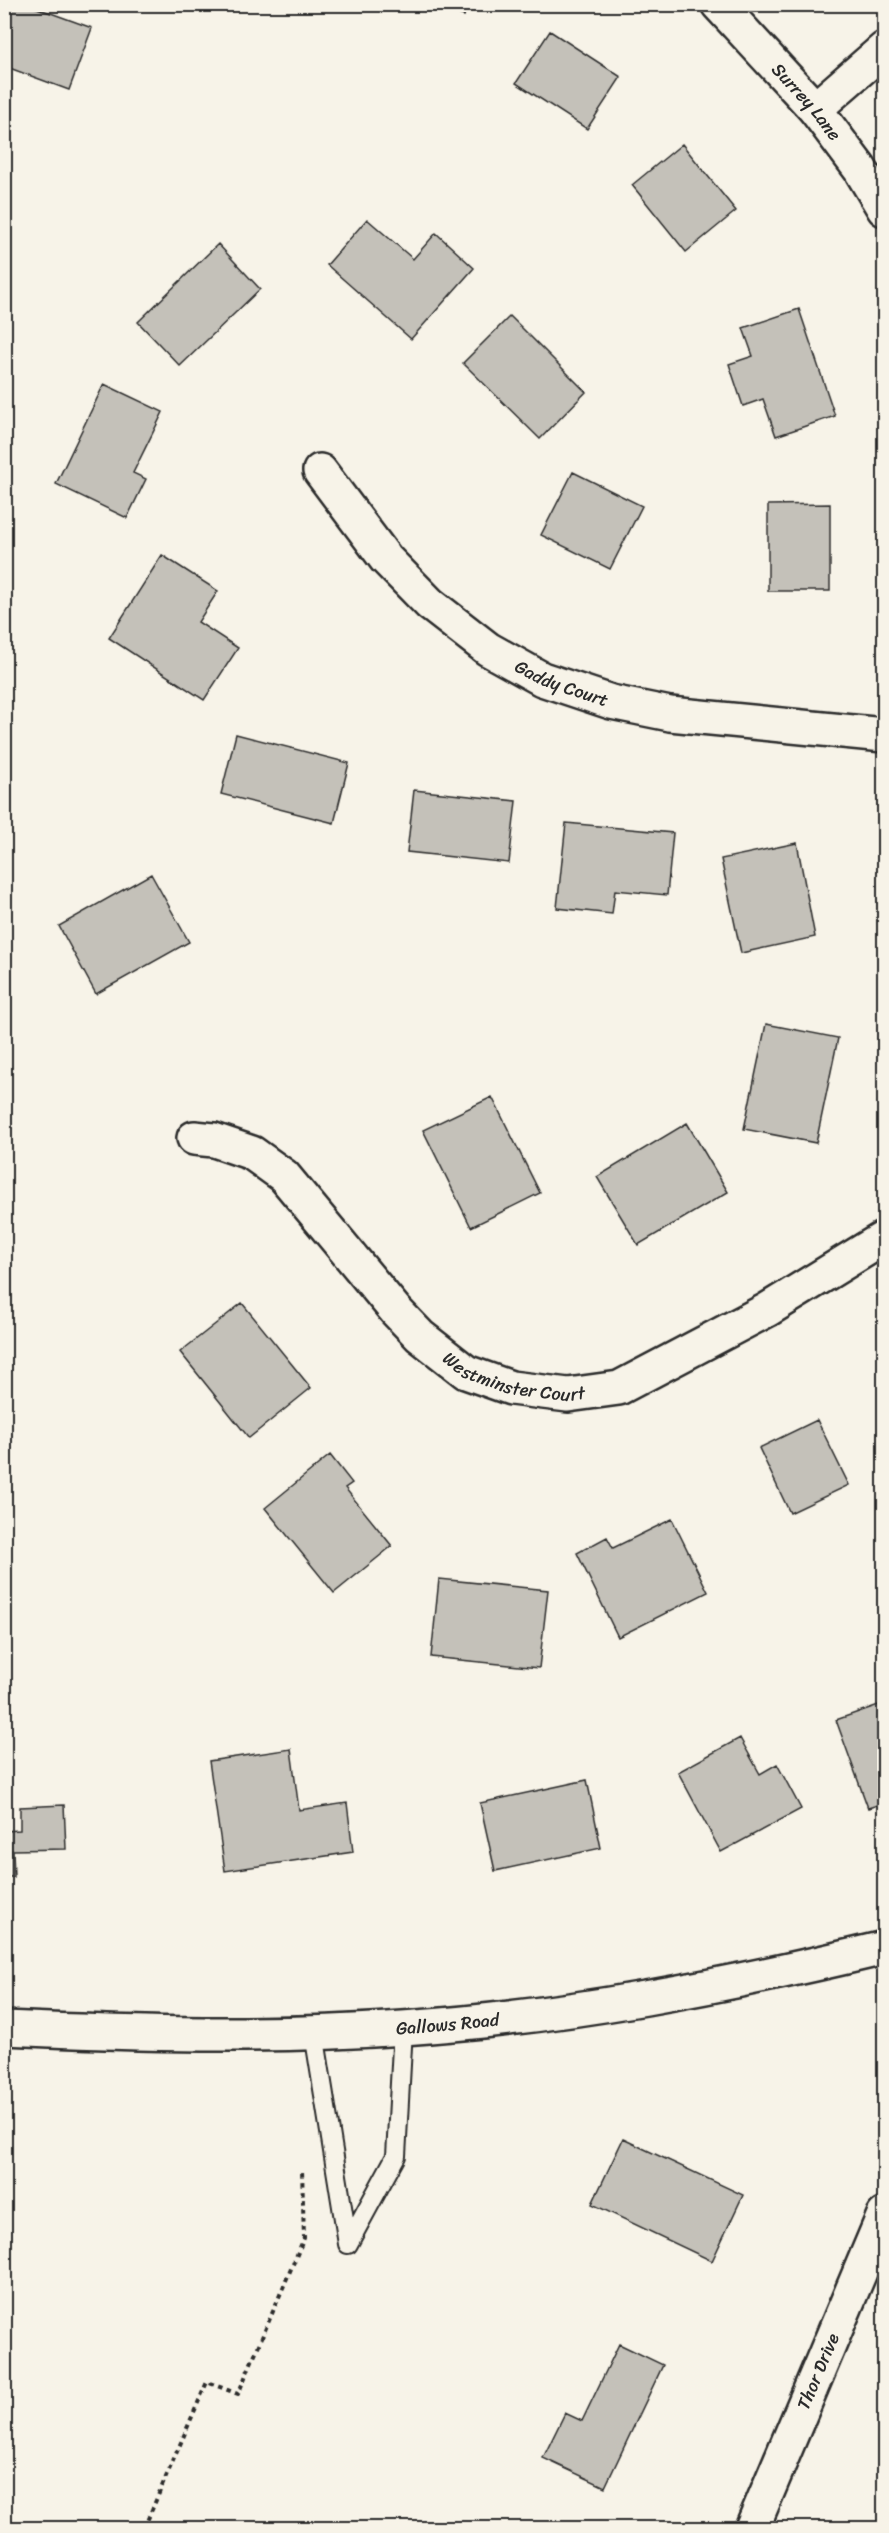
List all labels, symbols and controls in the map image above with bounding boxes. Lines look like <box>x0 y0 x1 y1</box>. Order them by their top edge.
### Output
street label: Surrey Lane <box>763 55 850 148</box>
street label: Gaddy Court <box>509 651 613 716</box>
street label: Westminster Court <box>435 1343 588 1411</box>
street label: Gallows Road <box>395 2003 502 2044</box>
street label: Thor Drive <box>788 2328 849 2415</box>

